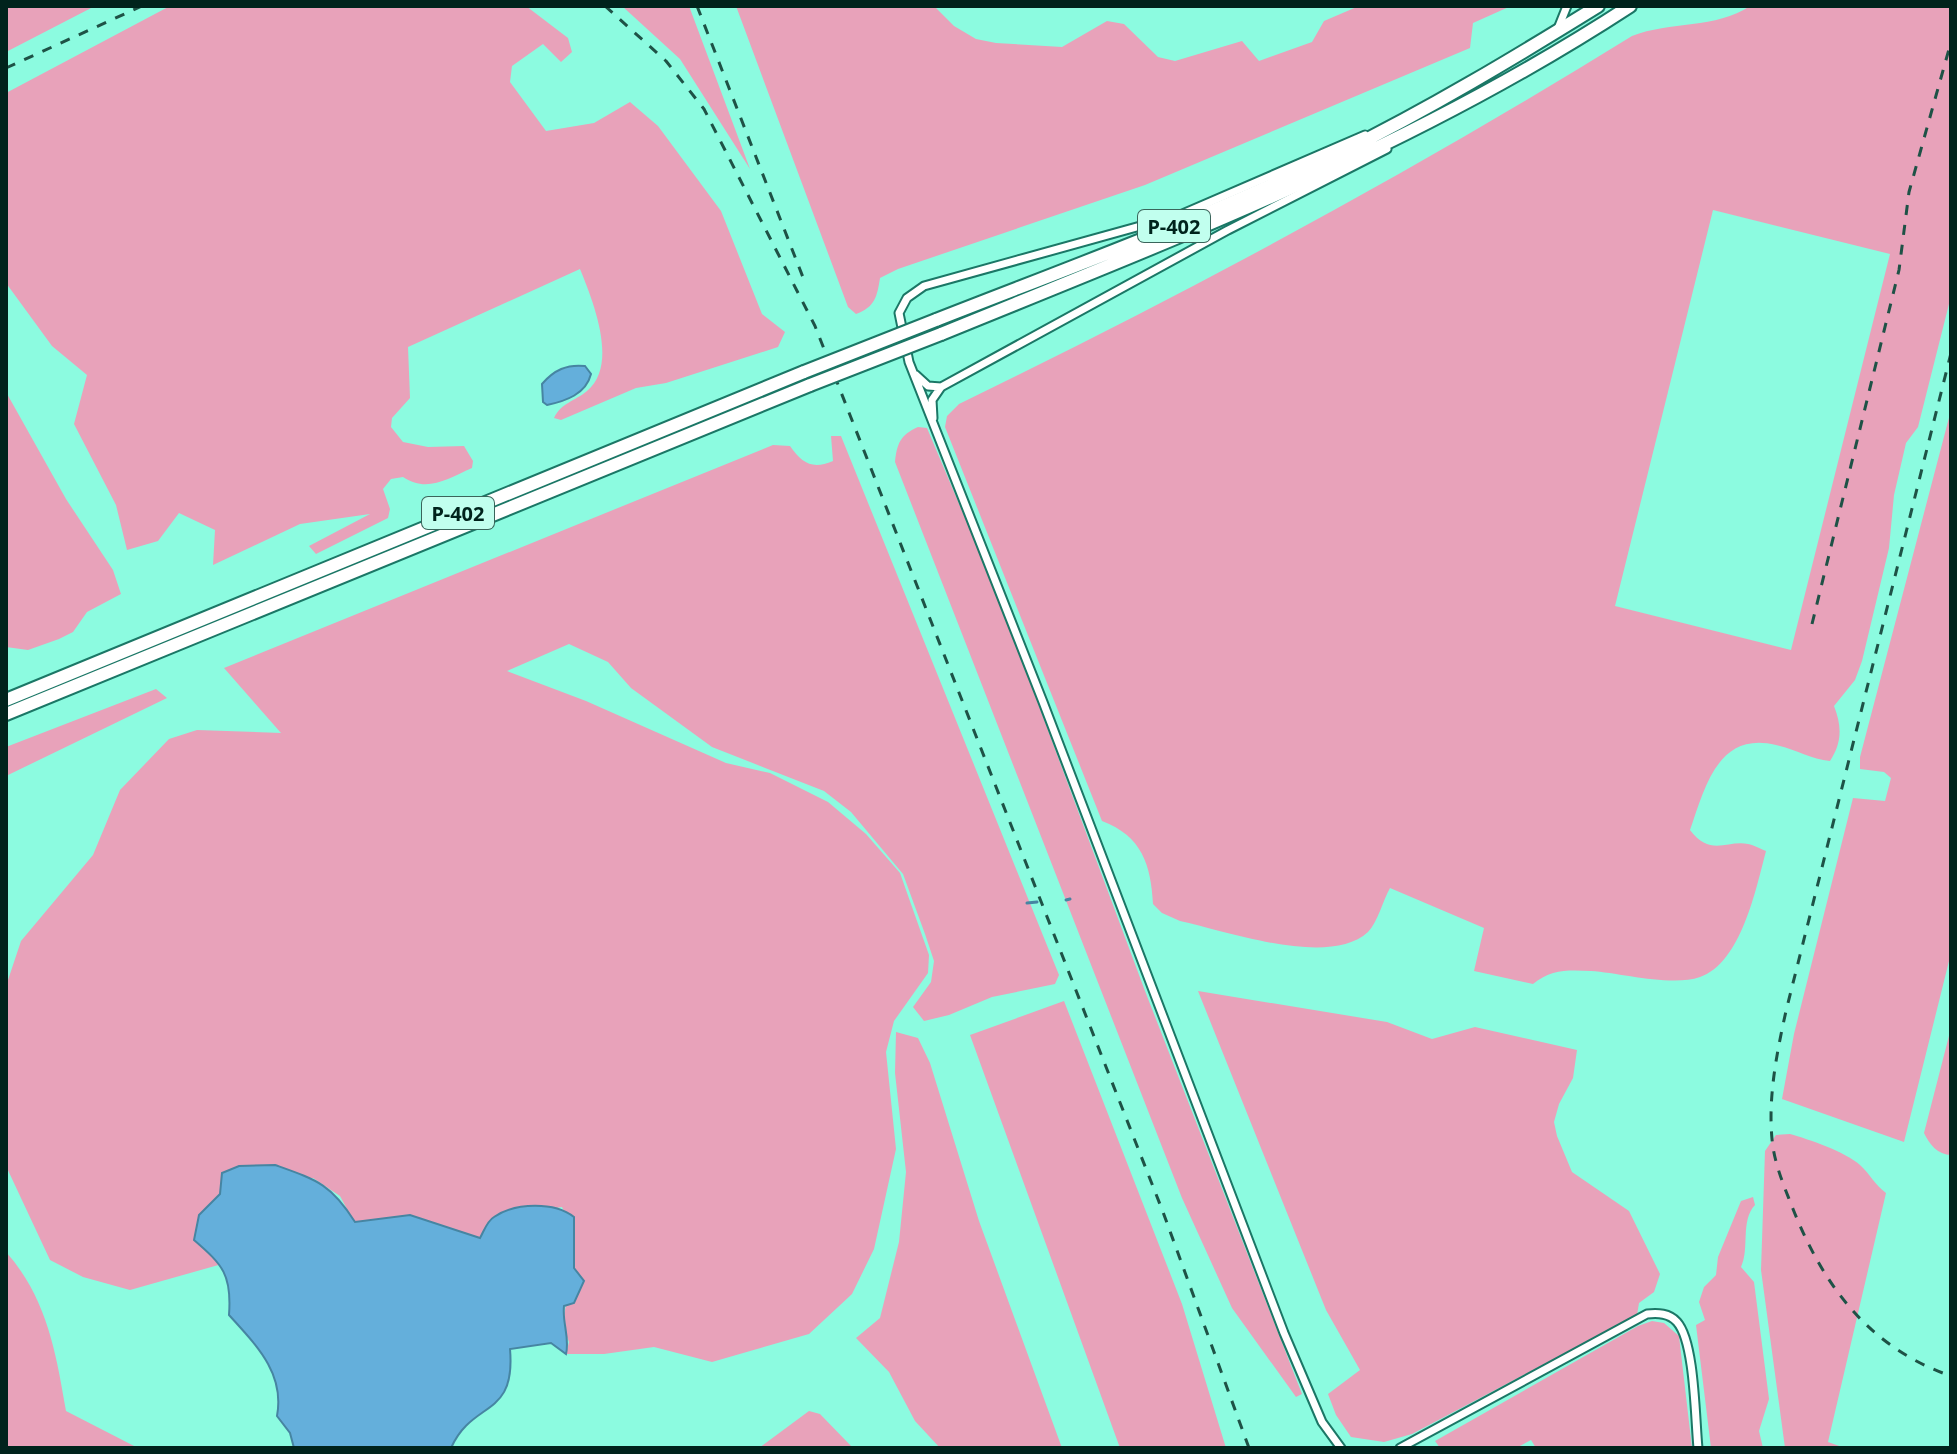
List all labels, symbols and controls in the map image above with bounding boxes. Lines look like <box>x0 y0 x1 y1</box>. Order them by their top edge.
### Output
road number: Р-402 <box>1138 210 1210 242</box>
road number: Р-402 <box>422 497 494 529</box>

